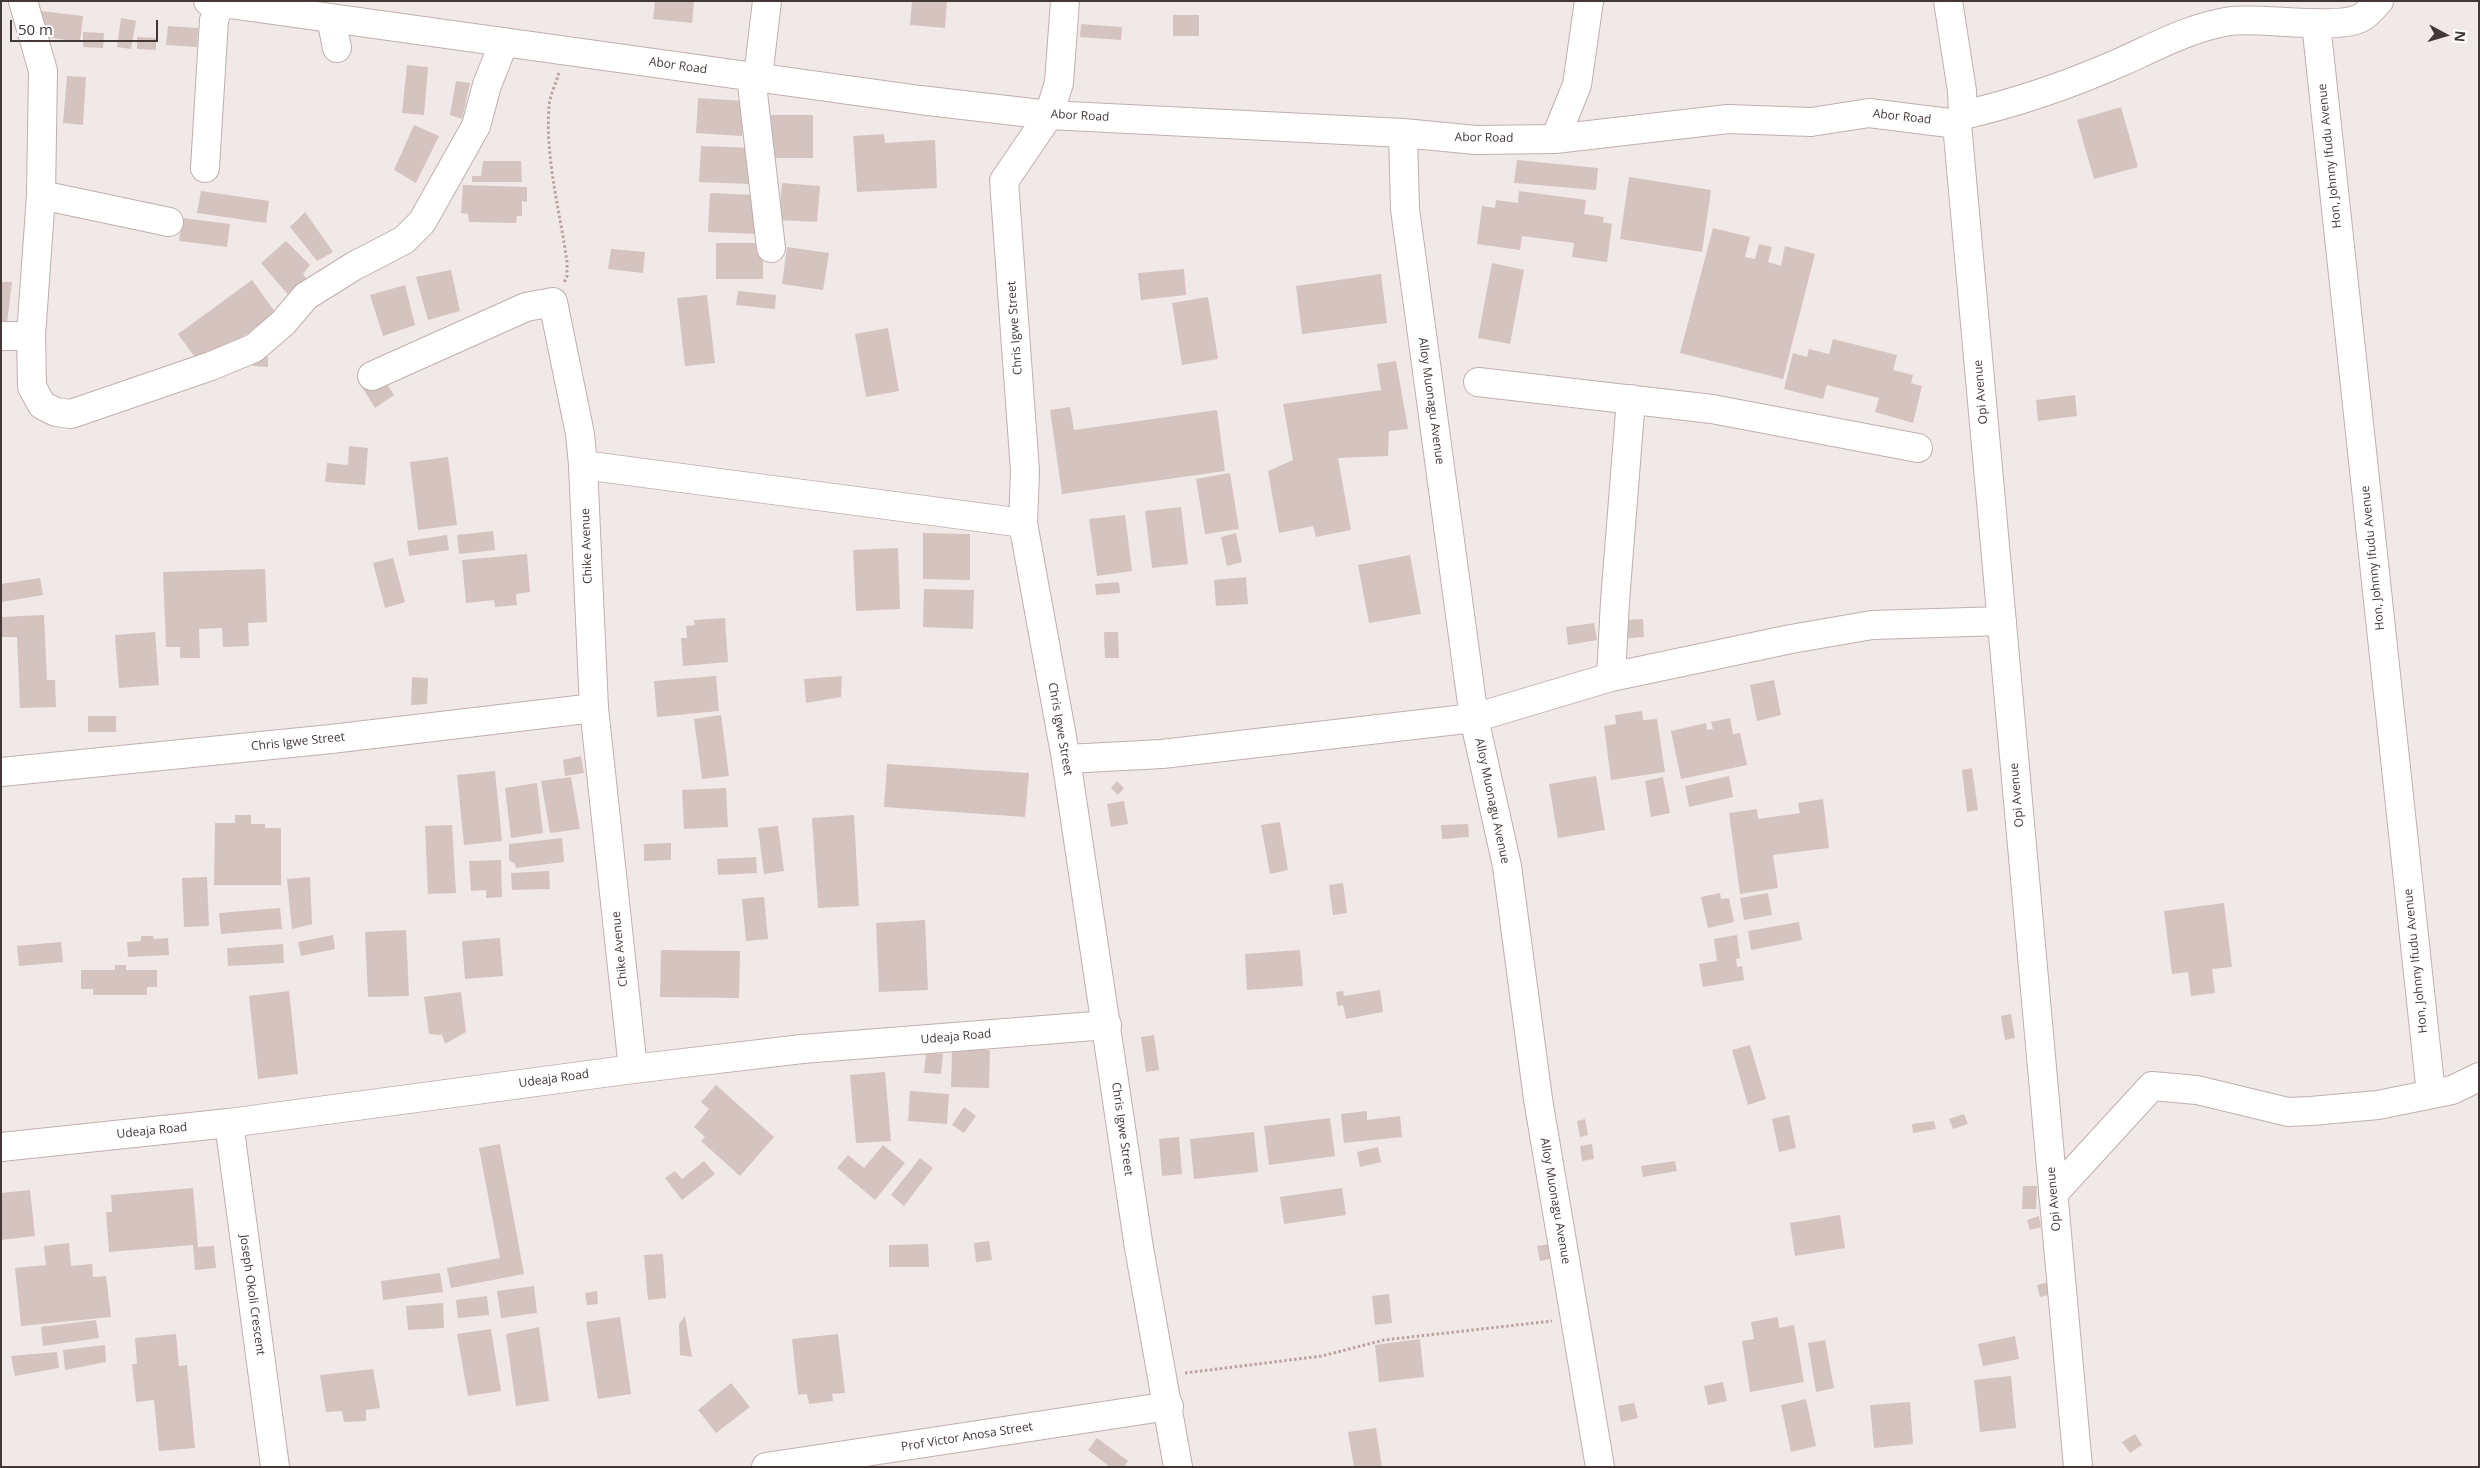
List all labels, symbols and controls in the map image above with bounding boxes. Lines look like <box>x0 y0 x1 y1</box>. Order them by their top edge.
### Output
scale bar <box>12 10 160 42</box>
north arrow <box>2420 10 2470 60</box>
text: 50 m <box>18 19 53 39</box>
text: N <box>2450 30 2470 43</box>
street label: Abor Road <box>648 55 708 77</box>
street label: Hon, Johnny Ifudu Avenue <box>2315 83 2345 229</box>
street label: Abor Road <box>1050 107 1110 125</box>
street label: Abor Road <box>1872 107 1932 127</box>
street label: Abor Road <box>1454 130 1514 146</box>
street label: Chris Igwe Street <box>1005 281 1025 375</box>
street label: Alloy Muonagu Avenue <box>1415 337 1447 465</box>
street label: Opi Avenue <box>1971 359 1991 425</box>
street label: Hon, Johnny Ifudu Avenue <box>2358 485 2388 631</box>
street label: Chike Avenue <box>578 508 596 584</box>
street label: Chris Igwe Street <box>1045 681 1075 777</box>
street label: Chris Igwe Street <box>250 730 346 754</box>
street label: Alloy Muonagu Avenue <box>1472 737 1512 865</box>
street label: Opi Avenue <box>2007 762 2027 828</box>
street label: Hon, Johnny Ifudu Avenue <box>2401 888 2431 1034</box>
street label: Chike Avenue <box>609 911 631 987</box>
street label: Udeaja Road <box>920 1027 992 1047</box>
street label: Udeaja Road <box>518 1067 590 1091</box>
street label: Chris Igwe Street <box>1108 1081 1136 1177</box>
street label: Udeaja Road <box>116 1120 188 1142</box>
street label: Alloy Muonagu Avenue <box>1537 1137 1573 1265</box>
street label: Opi Avenue <box>2044 1166 2064 1232</box>
street label: Joseph Okoli Crescent <box>236 1234 268 1356</box>
street label: Prof Victor Anosa Street <box>900 1419 1034 1455</box>

